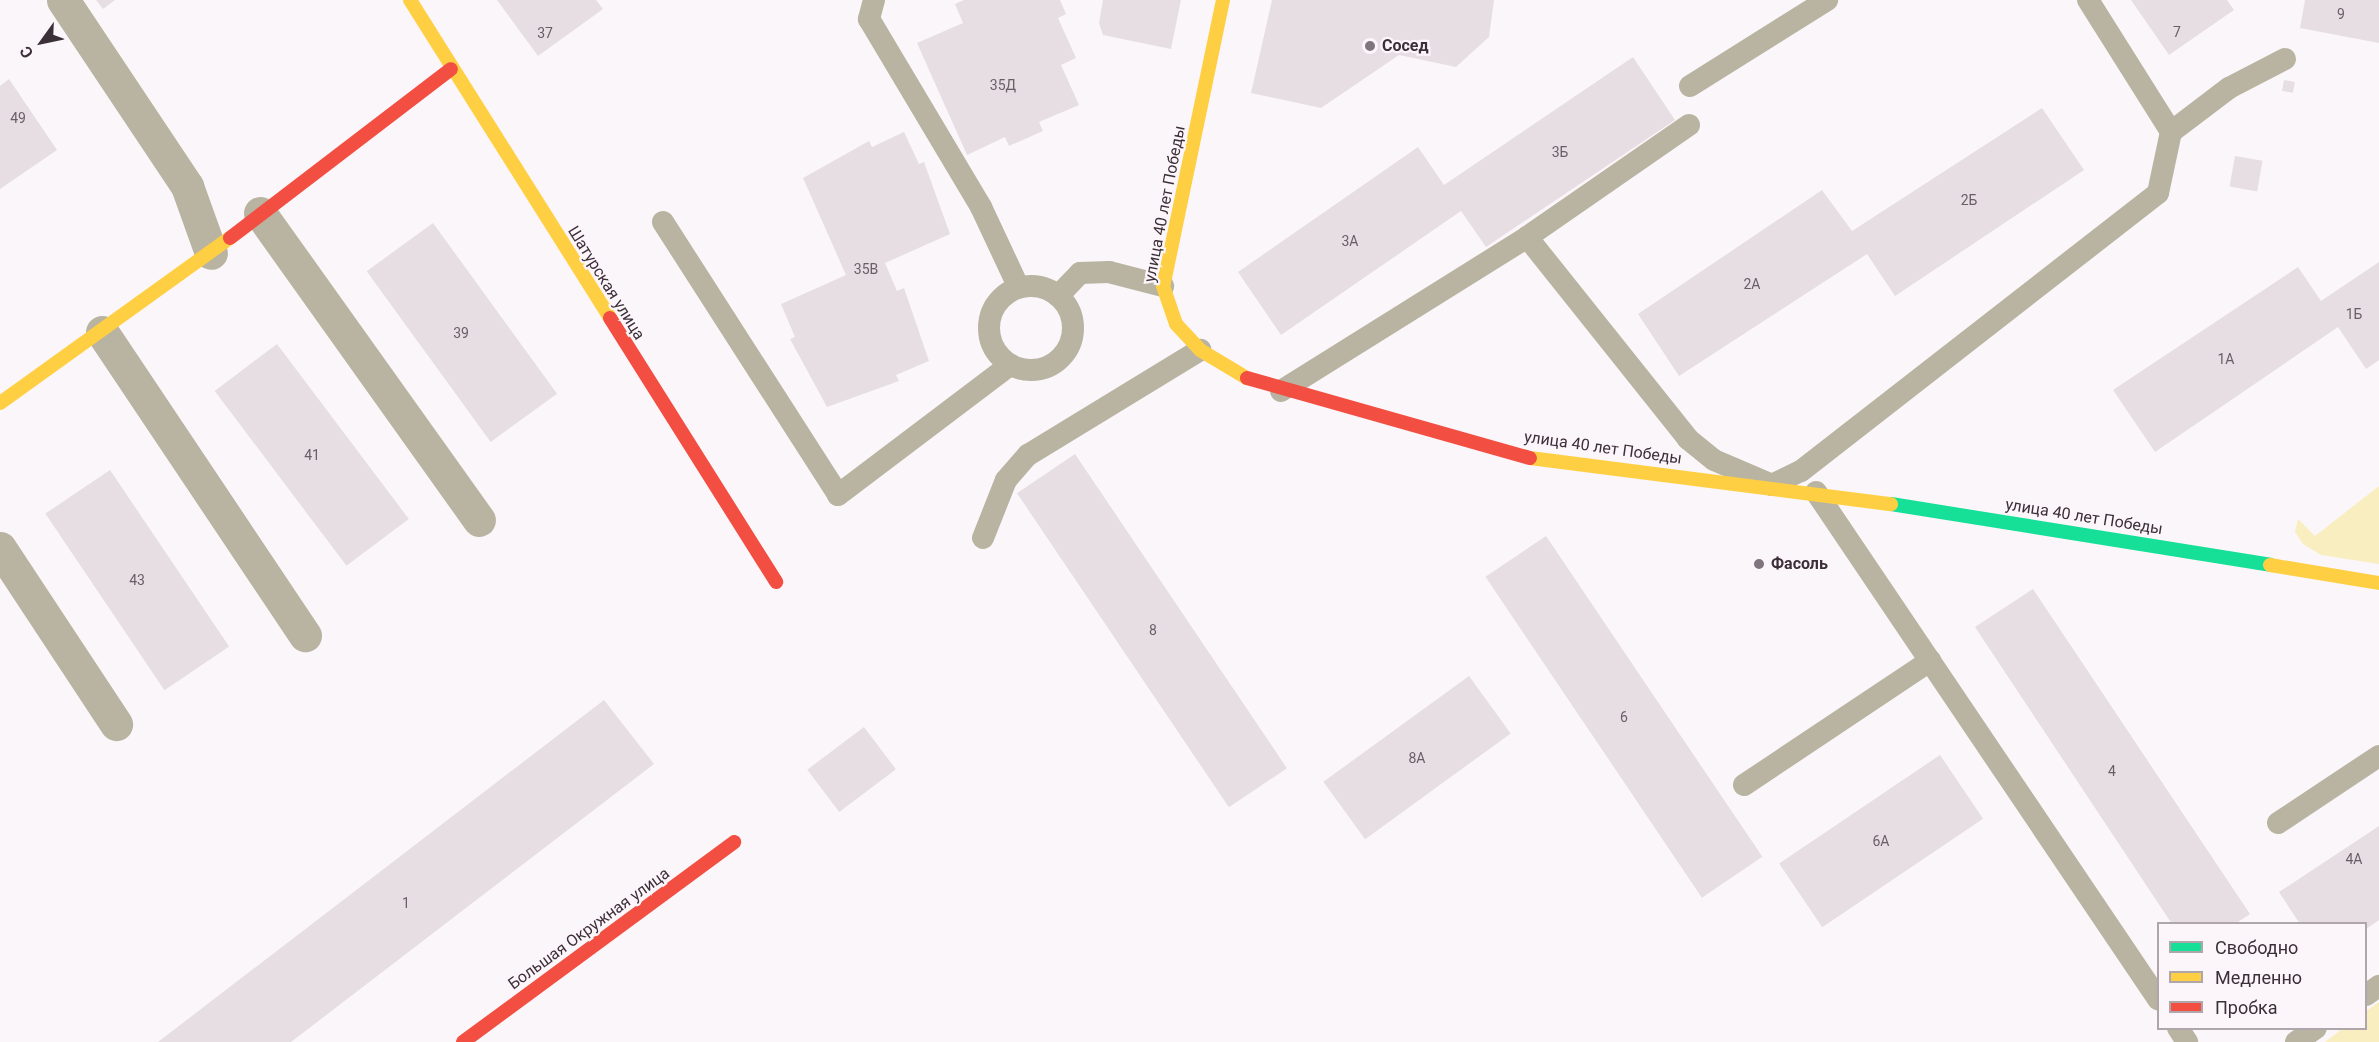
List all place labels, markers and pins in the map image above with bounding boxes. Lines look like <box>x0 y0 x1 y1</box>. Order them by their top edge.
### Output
place label: Сосед <box>1382 36 1429 56</box>
marker: Сосед <box>1363 39 1377 53</box>
place label: Фасоль <box>1771 554 1828 574</box>
marker: Фасоль <box>1752 557 1766 571</box>

